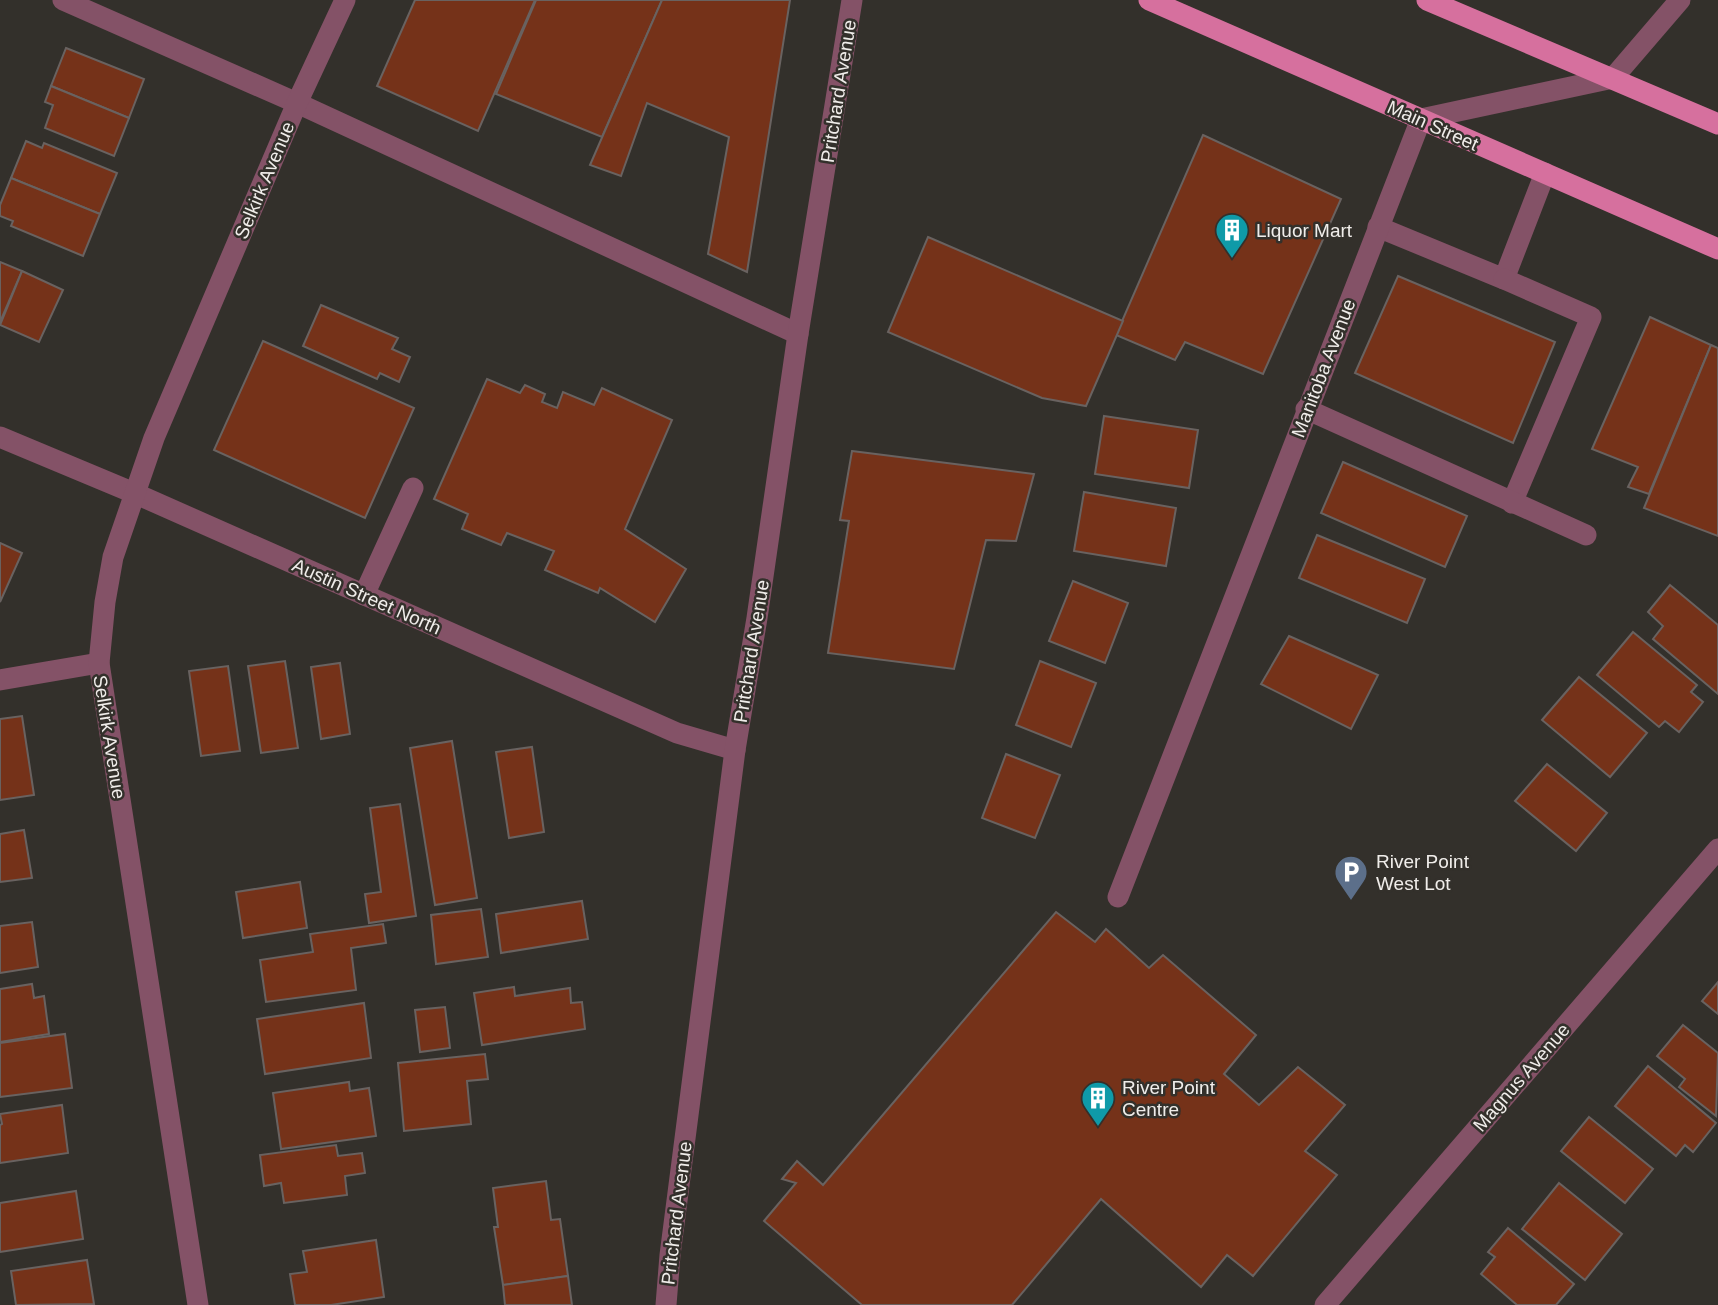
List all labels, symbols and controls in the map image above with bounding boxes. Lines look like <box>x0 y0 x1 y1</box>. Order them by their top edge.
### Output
street label: Pritchard Avenue <box>817 18 860 164</box>
street label: Main Street <box>1384 96 1482 155</box>
street label: Selkirk Avenue <box>230 118 299 242</box>
building icon: Liquor Mart <box>1213 211 1251 260</box>
place label: Liquor Mart <box>1256 220 1353 241</box>
street label: Manitoba Avenue <box>1287 296 1360 440</box>
street label: Austin Street North <box>289 554 444 639</box>
street label: Pritchard Avenue <box>730 578 773 724</box>
street label: Selkirk Avenue <box>89 674 130 801</box>
place label: River Point West Lot <box>1376 851 1470 894</box>
parking icon: River Point West Lot <box>1332 853 1370 902</box>
street label: Magnus Avenue <box>1469 1019 1574 1136</box>
place label: River Point Centre <box>1122 1077 1216 1120</box>
building icon: River Point Centre <box>1079 1079 1117 1128</box>
street label: Pritchard Avenue <box>657 1140 696 1286</box>

